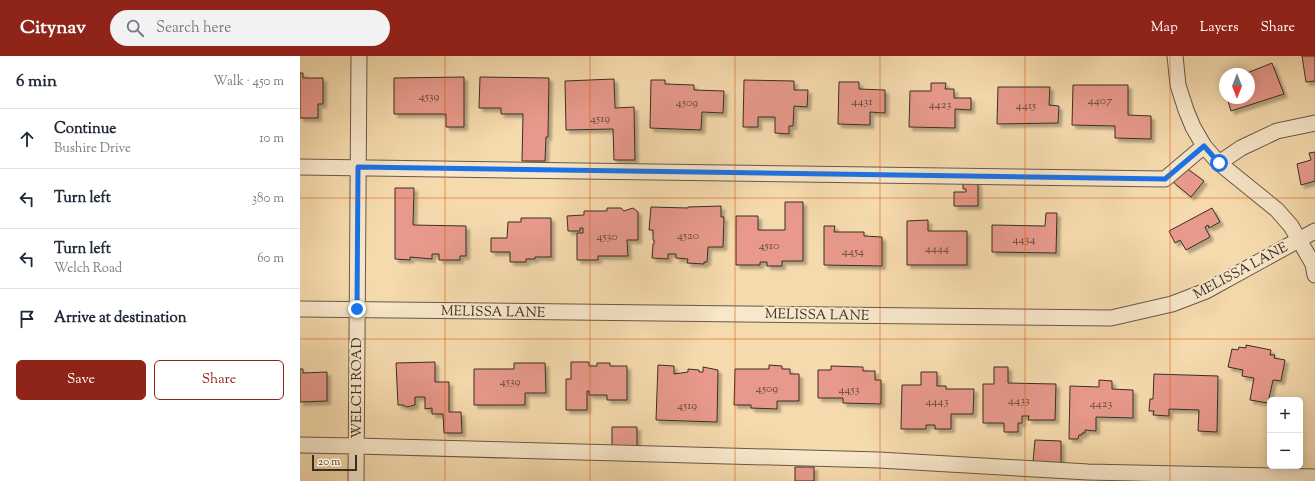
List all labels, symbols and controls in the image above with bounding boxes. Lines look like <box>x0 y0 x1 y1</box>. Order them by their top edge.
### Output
search box <box>110 10 390 46</box>
text: Citynav <box>20 15 86 42</box>
icon: search <box>124 17 146 39</box>
text: Search here <box>156 18 231 39</box>
text: Map <box>1151 18 1178 38</box>
text: Layers <box>1200 18 1238 38</box>
text: Share <box>1260 18 1295 38</box>
north arrow <box>1219 68 1255 104</box>
text: 6 min <box>16 70 57 94</box>
text: Walk · 450 m <box>213 73 284 91</box>
house number: 4539 <box>419 88 440 106</box>
house number: 4407 <box>1088 92 1112 110</box>
house number: 4431 <box>851 93 873 111</box>
house number: 4509 <box>676 94 698 112</box>
house number: 4423 <box>929 96 951 114</box>
house number: 4415 <box>1016 97 1036 115</box>
house number: 4519 <box>590 110 610 128</box>
text: Continue <box>54 119 116 140</box>
icon: ahead <box>16 128 38 150</box>
text: 10 m <box>259 130 284 148</box>
text: Bushire Drive <box>54 140 131 158</box>
route start <box>1210 154 1228 172</box>
icon: left <box>16 188 38 210</box>
text: Turn left <box>54 188 111 209</box>
text: 380 m <box>252 190 284 208</box>
house number: 4520 <box>677 227 699 245</box>
house number: 4530 <box>596 228 618 246</box>
house number: 4434 <box>1013 231 1036 249</box>
house number: 4510 <box>759 237 779 255</box>
street label: MELISSA LANE <box>1190 238 1292 305</box>
text: Turn left <box>54 239 111 260</box>
house number: 4444 <box>925 240 949 258</box>
house number: 4454 <box>842 243 864 261</box>
icon: left <box>16 248 38 270</box>
text: 60 m <box>257 250 284 268</box>
text: Welch Road <box>54 260 122 278</box>
route end <box>348 300 366 318</box>
street label: MELISSA LANE <box>441 302 546 324</box>
street label: MELISSA LANE <box>765 305 870 327</box>
icon: arrive <box>16 308 38 330</box>
text: Arrive at destination <box>54 308 187 329</box>
street label: WELCH ROAD <box>348 337 368 439</box>
button: Save <box>16 360 146 400</box>
button: Share <box>154 360 284 400</box>
house number: 4539 <box>500 373 521 391</box>
house number: 4509 <box>756 380 778 398</box>
house number: 4453 <box>838 381 860 399</box>
house number: 4433 <box>1008 392 1030 410</box>
house number: 4443 <box>926 393 949 411</box>
house number: 4423 <box>1090 395 1112 413</box>
house number: 4519 <box>677 397 697 415</box>
map controls <box>1267 397 1303 469</box>
button: + <box>1267 397 1303 433</box>
button: − <box>1267 433 1303 469</box>
scale bar <box>312 453 357 472</box>
text: 20 m <box>318 454 340 470</box>

